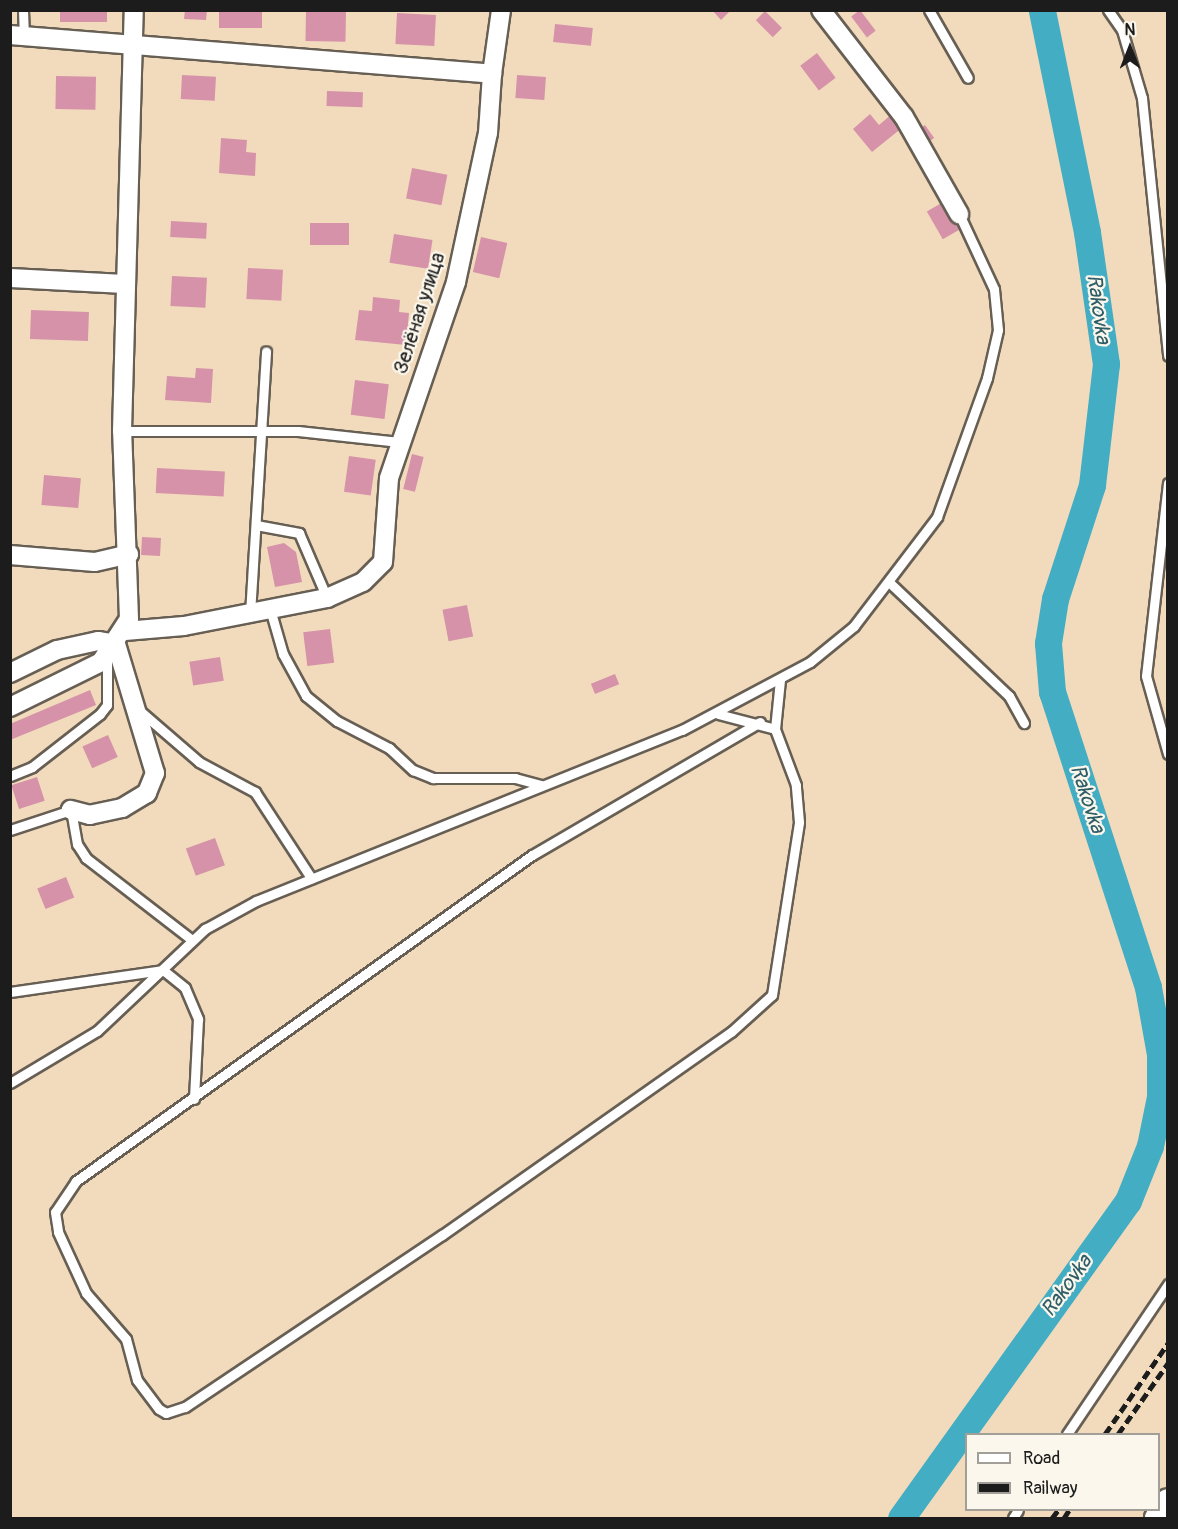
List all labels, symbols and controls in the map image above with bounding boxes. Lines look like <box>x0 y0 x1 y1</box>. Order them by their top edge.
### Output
north arrow <box>1100 18 1160 78</box>
text: N <box>1125 20 1135 40</box>
street label: Зелёная улица <box>388 249 450 377</box>
water label: Rakovka <box>1081 273 1115 345</box>
water label: Rakovka <box>1064 762 1110 836</box>
water label: Rakovka <box>1036 1250 1098 1322</box>
legend <box>965 1433 1160 1511</box>
text: Road <box>1023 1447 1060 1470</box>
text: Railway <box>1023 1477 1078 1500</box>

